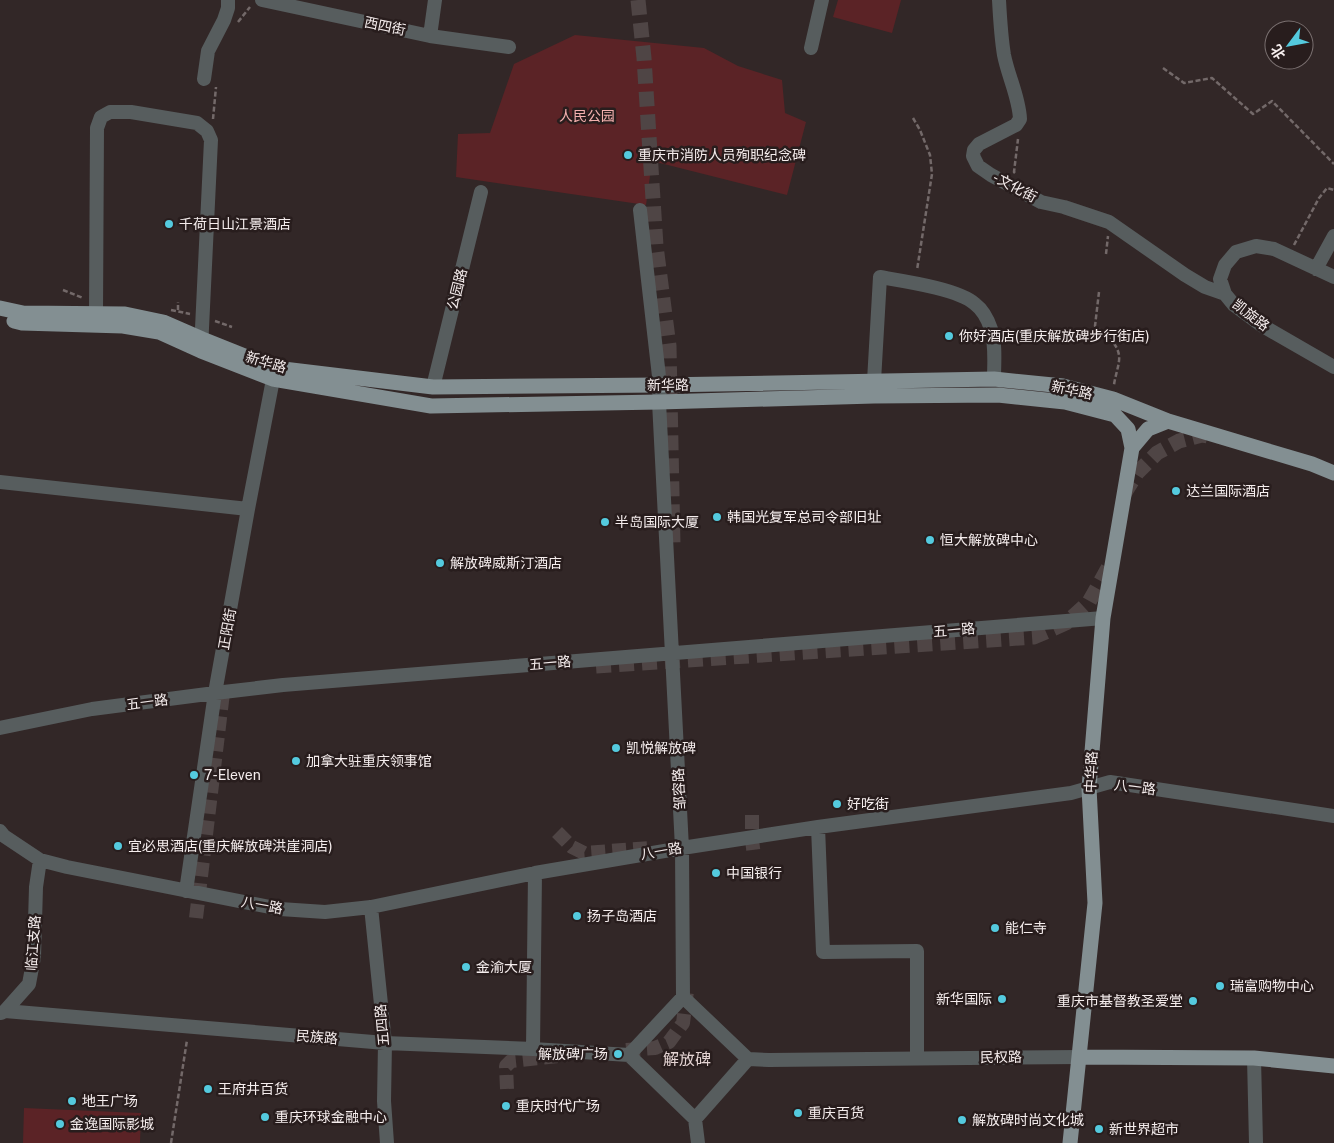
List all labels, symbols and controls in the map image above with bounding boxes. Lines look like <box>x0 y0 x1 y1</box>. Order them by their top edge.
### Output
street label: 西四街 <box>363 14 407 38</box>
north arrow <box>1264 20 1314 70</box>
text: 北 <box>1267 42 1288 62</box>
park label: 人民公园 <box>559 108 615 124</box>
place label: 重庆市消防人员殉职纪念碑 <box>638 147 806 163</box>
marker: 重庆市消防人员殉职纪念碑 <box>622 149 634 161</box>
street label: -文化街 <box>990 169 1040 205</box>
place label: 千荷日山江景酒店 <box>179 216 291 232</box>
marker: 千荷日山江景酒店 <box>163 218 175 230</box>
street label: 公园路 <box>444 267 470 311</box>
street label: 凯旋路 <box>1229 296 1273 334</box>
place label: 你好酒店(重庆解放碑步行街店) <box>959 328 1150 344</box>
marker: 你好酒店(重庆解放碑步行街店) <box>943 330 955 342</box>
street label: 新华路 <box>244 348 288 376</box>
street label: 新华路 <box>647 377 689 393</box>
street label: 新华路 <box>1050 378 1094 402</box>
place label: 达兰国际酒店 <box>1186 483 1270 499</box>
marker: 达兰国际酒店 <box>1170 485 1182 497</box>
place label: 韩国光复军总司令部旧址 <box>727 509 881 525</box>
marker: 韩国光复军总司令部旧址 <box>711 511 723 523</box>
place label: 半岛国际大厦 <box>615 514 699 530</box>
marker: 半岛国际大厦 <box>599 516 611 528</box>
place label: 恒大解放碑中心 <box>940 532 1038 548</box>
marker: 恒大解放碑中心 <box>924 534 936 546</box>
place label: 解放碑威斯汀酒店 <box>450 555 562 571</box>
marker: 解放碑威斯汀酒店 <box>434 557 446 569</box>
street label: 正阳街 <box>215 607 239 651</box>
street label: 五一路 <box>932 620 976 640</box>
street label: 五一路 <box>528 653 572 673</box>
street label: 五一路 <box>125 691 169 713</box>
place label: 凯悦解放碑 <box>626 740 696 756</box>
marker: 凯悦解放碑 <box>610 742 622 754</box>
street label: 中华路 <box>1082 751 1100 793</box>
place label: 加拿大驻重庆领事馆 <box>306 753 432 769</box>
marker: 加拿大驻重庆领事馆 <box>290 755 302 767</box>
place label: 7-Eleven <box>204 767 261 783</box>
street label: 邹容路 <box>670 768 688 810</box>
marker: 7-Eleven <box>188 769 200 781</box>
street label: 八一路 <box>1113 777 1157 797</box>
place label: 好吃街 <box>847 796 889 812</box>
marker: 好吃街 <box>831 798 843 810</box>
place label: 宜必思酒店(重庆解放碑洪崖洞店) <box>128 838 333 854</box>
street label: 八一路 <box>639 839 683 863</box>
marker: 宜必思酒店(重庆解放碑洪崖洞店) <box>112 840 124 852</box>
place label: 中国银行 <box>726 865 782 881</box>
marker: 中国银行 <box>710 867 722 879</box>
street label: 八一路 <box>240 893 284 917</box>
place label: 扬子岛酒店 <box>587 908 657 924</box>
marker: 扬子岛酒店 <box>571 910 583 922</box>
street label: 临江支路 <box>23 915 43 971</box>
place label: 能仁寺 <box>1005 920 1047 936</box>
marker: 能仁寺 <box>989 922 1001 934</box>
place label: 金渝大厦 <box>476 959 532 975</box>
marker: 金渝大厦 <box>460 961 472 973</box>
place label: 瑞富购物中心 <box>1230 978 1314 994</box>
marker: 瑞富购物中心 <box>1214 980 1226 992</box>
place label: 新华国际 <box>936 991 992 1007</box>
marker: 新华国际 <box>996 993 1008 1005</box>
place label: 重庆市基督教圣爱堂 <box>1057 993 1183 1009</box>
marker: 重庆市基督教圣爱堂 <box>1187 995 1199 1007</box>
street label: 五四路 <box>372 1003 392 1047</box>
street label: 民族路 <box>295 1027 339 1047</box>
place label: 解放碑广场 <box>538 1046 608 1062</box>
marker: 解放碑广场 <box>612 1048 624 1060</box>
street label: 民权路 <box>980 1049 1022 1065</box>
district label: 解放碑 <box>663 1050 711 1069</box>
place label: 王府井百货 <box>218 1081 288 1097</box>
marker: 王府井百货 <box>202 1083 214 1095</box>
place label: 地王广场 <box>82 1093 138 1109</box>
marker: 地王广场 <box>66 1095 78 1107</box>
place label: 重庆时代广场 <box>516 1098 600 1114</box>
marker: 重庆时代广场 <box>500 1100 512 1112</box>
place label: 重庆百货 <box>808 1105 864 1121</box>
marker: 重庆百货 <box>792 1107 804 1119</box>
place label: 重庆环球金融中心 <box>275 1109 387 1125</box>
marker: 重庆环球金融中心 <box>259 1111 271 1123</box>
place label: 解放碑时尚文化城 <box>972 1112 1084 1128</box>
marker: 解放碑时尚文化城 <box>956 1114 968 1126</box>
place label: 金逸国际影城 <box>70 1116 154 1132</box>
marker: 金逸国际影城 <box>54 1118 66 1130</box>
place label: 新世界超市 <box>1109 1121 1179 1137</box>
marker: 新世界超市 <box>1093 1123 1105 1135</box>

